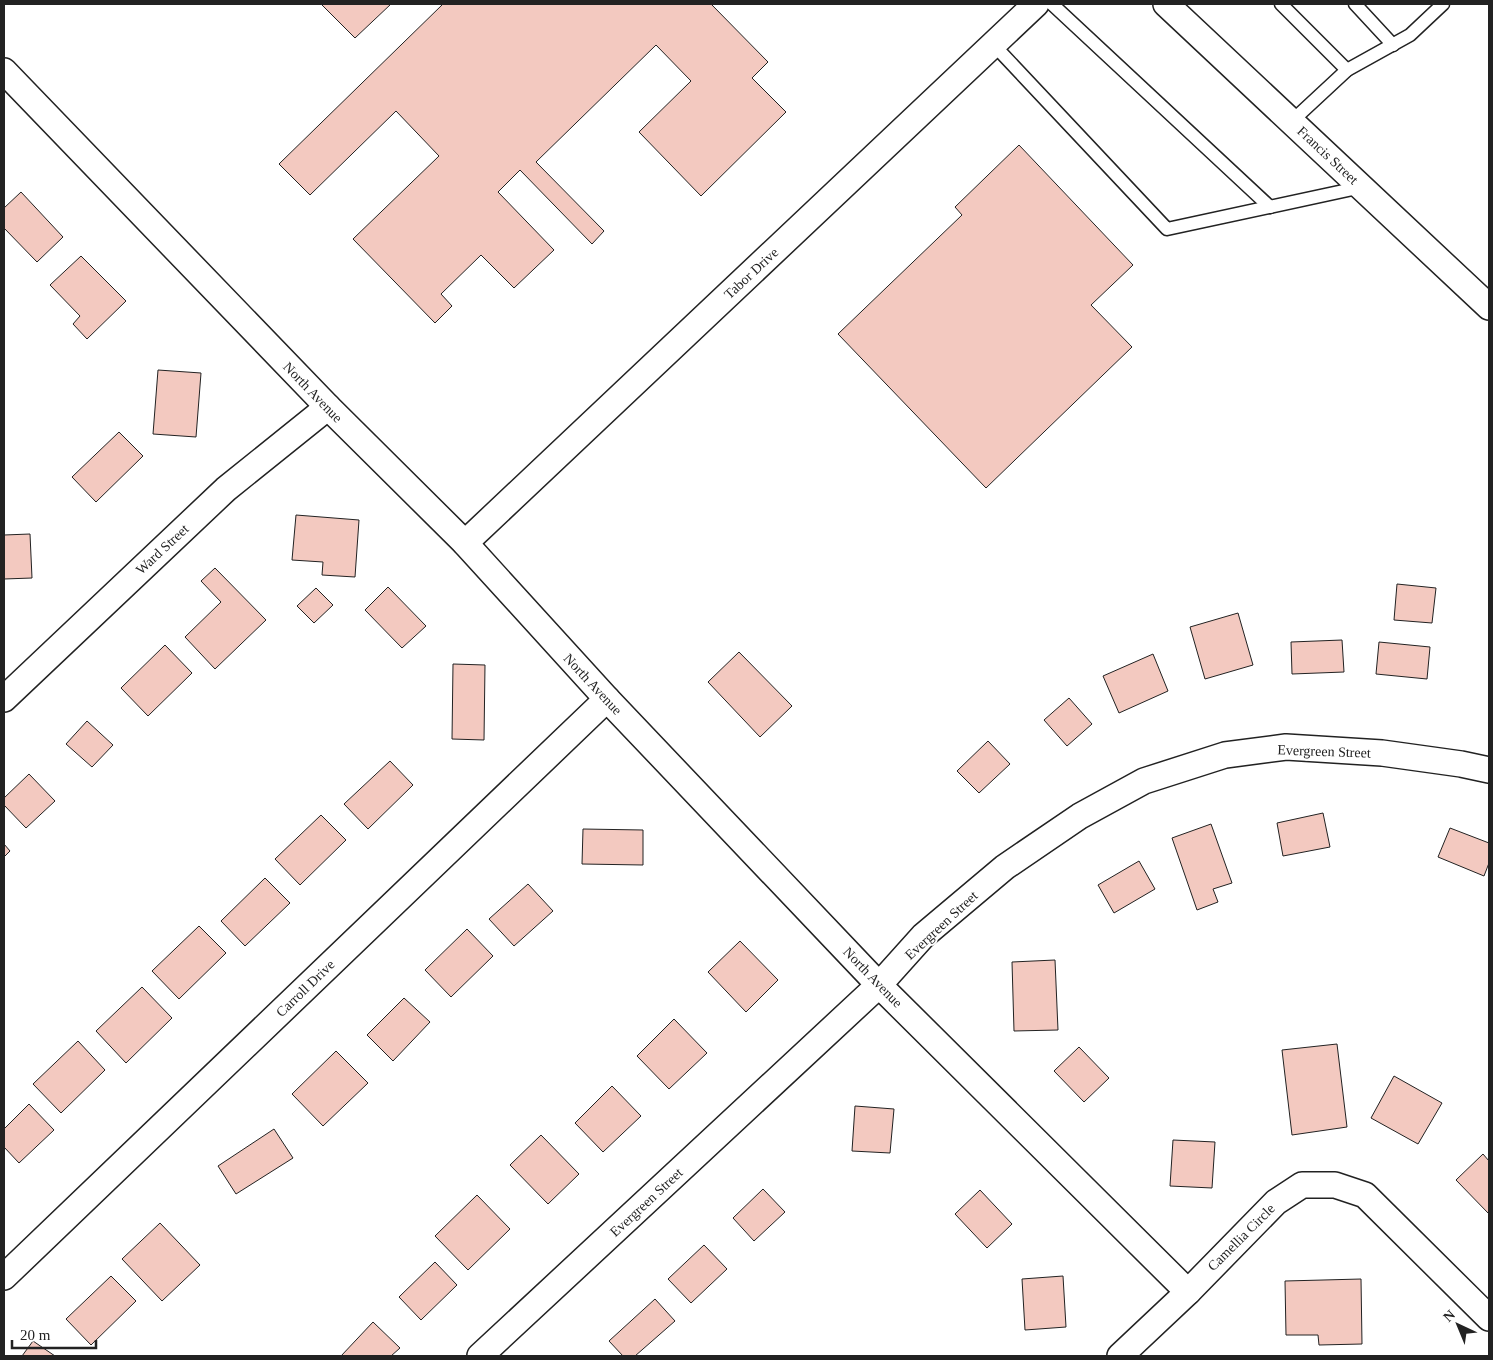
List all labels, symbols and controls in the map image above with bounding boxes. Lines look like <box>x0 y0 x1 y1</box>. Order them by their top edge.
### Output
street label: Francis Street <box>1294 123 1361 187</box>
street label: Tabor Drive <box>721 245 781 302</box>
street label: North Avenue <box>280 359 345 426</box>
street label: Ward Street <box>133 521 192 577</box>
street label: North Avenue <box>561 651 625 718</box>
street label: Evergreen Street <box>1277 742 1371 761</box>
street label: Evergreen Street <box>902 888 981 963</box>
street label: North Avenue <box>840 944 905 1011</box>
street label: Carroll Drive <box>273 957 338 1020</box>
street label: Evergreen Street <box>607 1165 686 1240</box>
street label: Camellia Circle <box>1205 1201 1278 1274</box>
north arrow <box>1433 1300 1483 1350</box>
text: N <box>1440 1307 1458 1325</box>
scale bar <box>12 1318 96 1350</box>
text: 20 m <box>20 1327 51 1343</box>

